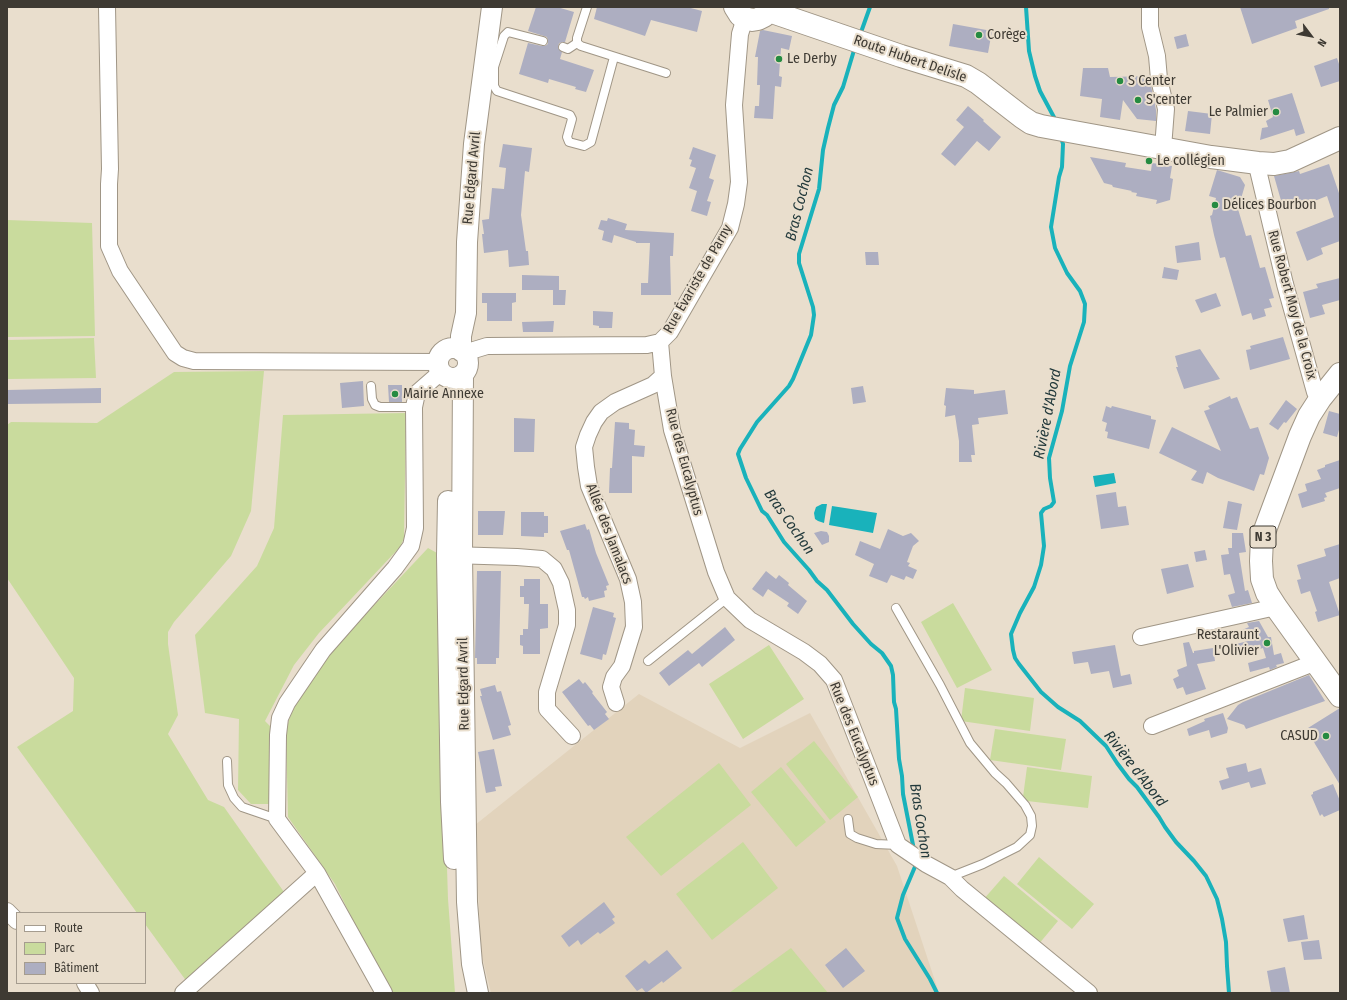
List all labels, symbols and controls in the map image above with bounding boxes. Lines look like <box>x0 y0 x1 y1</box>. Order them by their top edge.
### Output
north arrow <box>1291 16 1331 56</box>
place label: Corège <box>987 27 1026 43</box>
marker: Corège <box>974 30 984 40</box>
street label: Route Hubert Delisle <box>851 32 969 86</box>
text: N <box>1314 36 1329 49</box>
place label: Le Derby <box>787 51 837 67</box>
marker: Le Derby <box>774 54 784 64</box>
place label: S Center <box>1128 73 1176 89</box>
marker: S Center <box>1115 76 1125 86</box>
place label: S'center <box>1146 92 1192 108</box>
marker: S'center <box>1133 95 1143 105</box>
place label: Le Palmier <box>1209 104 1268 120</box>
marker: Le Palmier <box>1271 107 1281 117</box>
street label: Rue Edgard Avril <box>460 131 484 225</box>
place label: Le collégien <box>1157 153 1225 169</box>
marker: Le collégien <box>1144 156 1154 166</box>
water label: Bras Cochon <box>782 165 818 243</box>
place label: Délices Bourbon <box>1223 197 1317 213</box>
marker: Délices Bourbon <box>1210 200 1220 210</box>
street label: Rue Évariste de Parny <box>660 222 736 336</box>
street label: Rue Robert Moy de la Croix <box>1264 229 1320 381</box>
water label: Rivière d'Abord <box>1030 367 1066 461</box>
place label: Mairie Annexe <box>403 386 484 402</box>
marker: Mairie Annexe <box>390 389 400 399</box>
street label: Rue des Eucalyptus <box>662 407 706 517</box>
street label: Allée des Jamalacs <box>582 481 636 587</box>
water label: Bras Cochon <box>760 486 818 558</box>
road number: N 3 <box>1250 526 1276 548</box>
place label: Restaraunt L'Olivier <box>1197 627 1259 660</box>
street label: Rue Edgard Avril <box>455 637 473 731</box>
marker: Restaraunt L'Olivier <box>1262 638 1272 648</box>
street label: Rue des Eucalyptus <box>826 680 882 788</box>
water label: Rivière d'Abord <box>1100 727 1170 811</box>
place label: CASUD <box>1280 728 1318 744</box>
marker: CASUD <box>1321 731 1331 741</box>
water label: Bras Cochon <box>905 782 935 860</box>
legend <box>16 912 146 984</box>
text: Route <box>54 921 83 935</box>
text: Parc <box>54 941 75 955</box>
text: Bâtiment <box>54 961 99 975</box>

